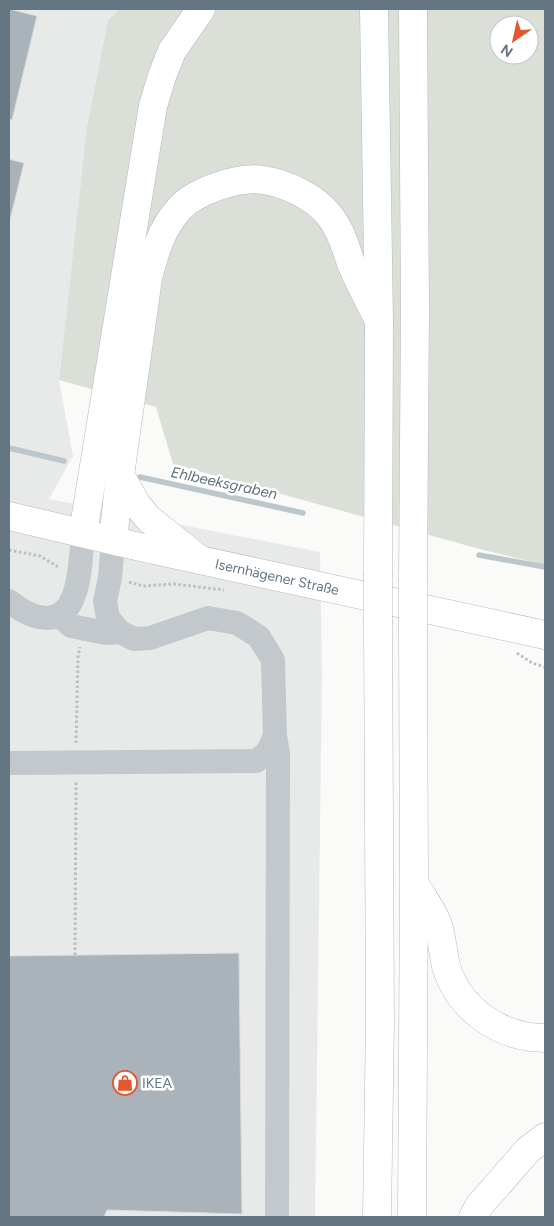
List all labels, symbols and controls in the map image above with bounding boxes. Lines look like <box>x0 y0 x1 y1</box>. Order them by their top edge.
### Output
north arrow <box>489 15 539 65</box>
text: N <box>498 40 516 60</box>
water label: Ehlbeeksgraben <box>169 463 279 503</box>
street label: Isernhägener Straße <box>214 556 341 599</box>
shop icon: IKEA <box>112 1070 138 1096</box>
place label: IKEA <box>142 1075 173 1092</box>

